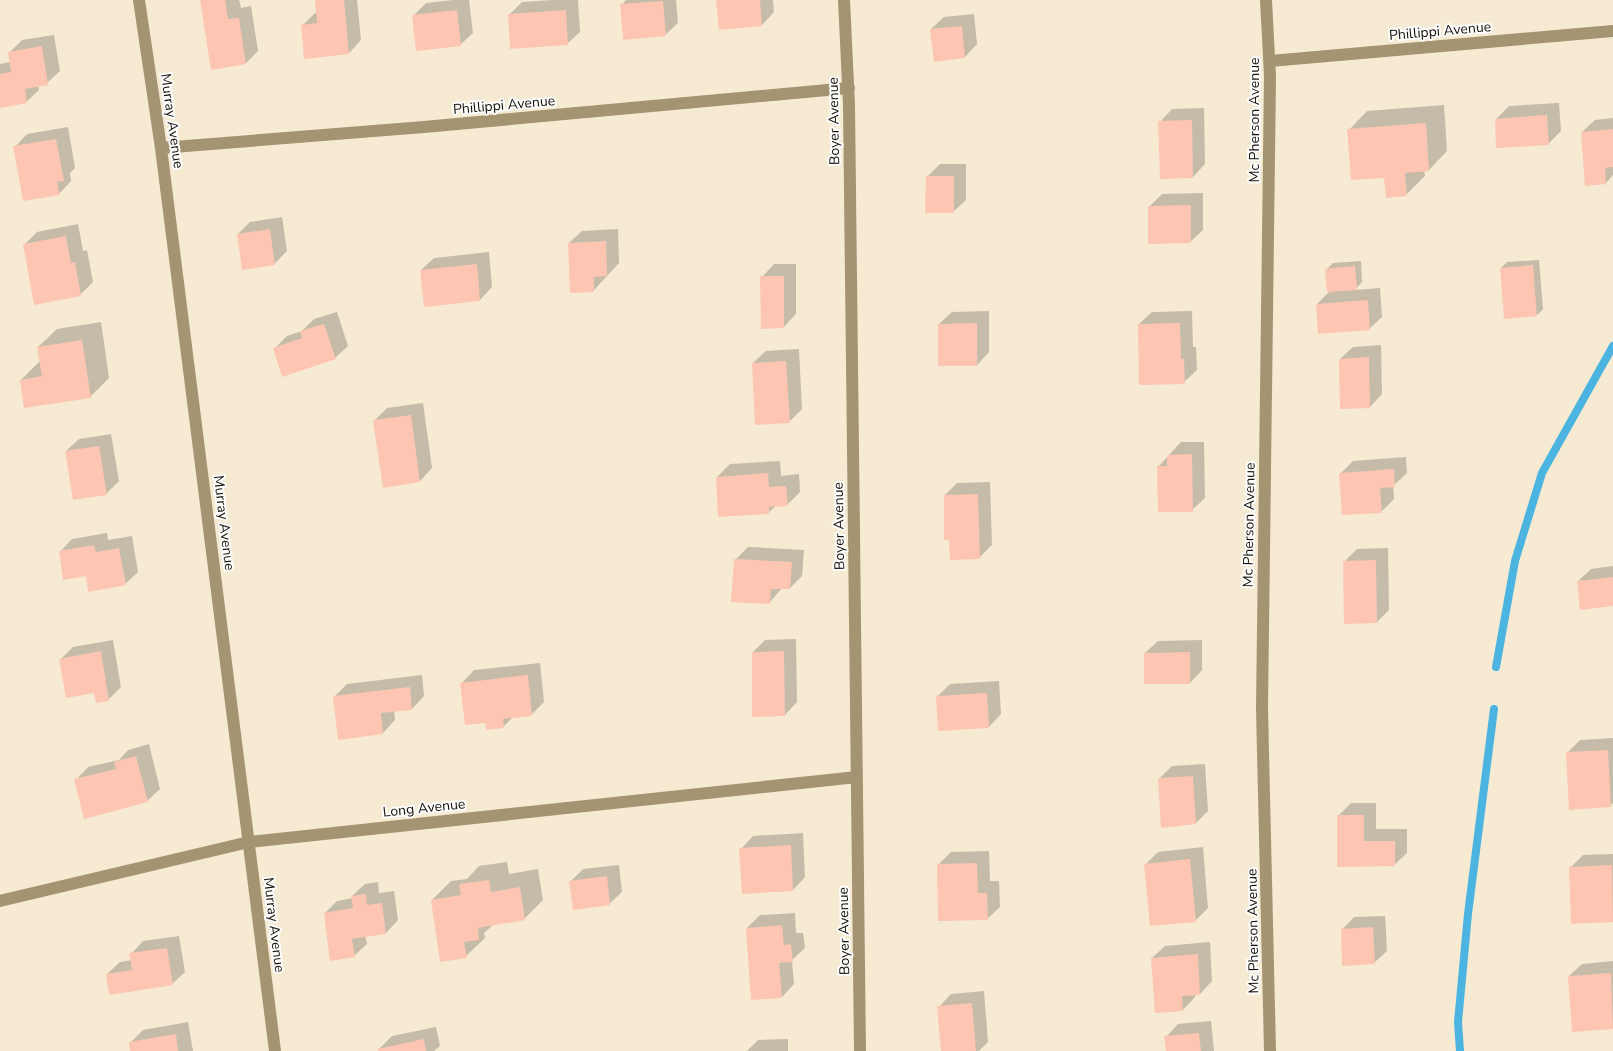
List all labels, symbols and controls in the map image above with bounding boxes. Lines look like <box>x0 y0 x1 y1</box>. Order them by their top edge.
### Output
street label: Phillippi Avenue <box>1388 17 1492 45</box>
street label: Mc Pherson Avenue <box>1245 58 1264 182</box>
street label: Murray Avenue <box>156 72 188 170</box>
street label: Boyer Avenue <box>824 77 844 165</box>
street label: Phillippi Avenue <box>452 91 556 119</box>
street label: Mc Pherson Avenue <box>1238 462 1260 588</box>
street label: Murray Avenue <box>209 474 239 572</box>
street label: Boyer Avenue <box>829 482 849 570</box>
street label: Long Avenue <box>382 794 466 822</box>
street label: Mc Pherson Avenue <box>1242 868 1264 994</box>
street label: Murray Avenue <box>259 876 289 974</box>
street label: Boyer Avenue <box>834 887 854 975</box>

